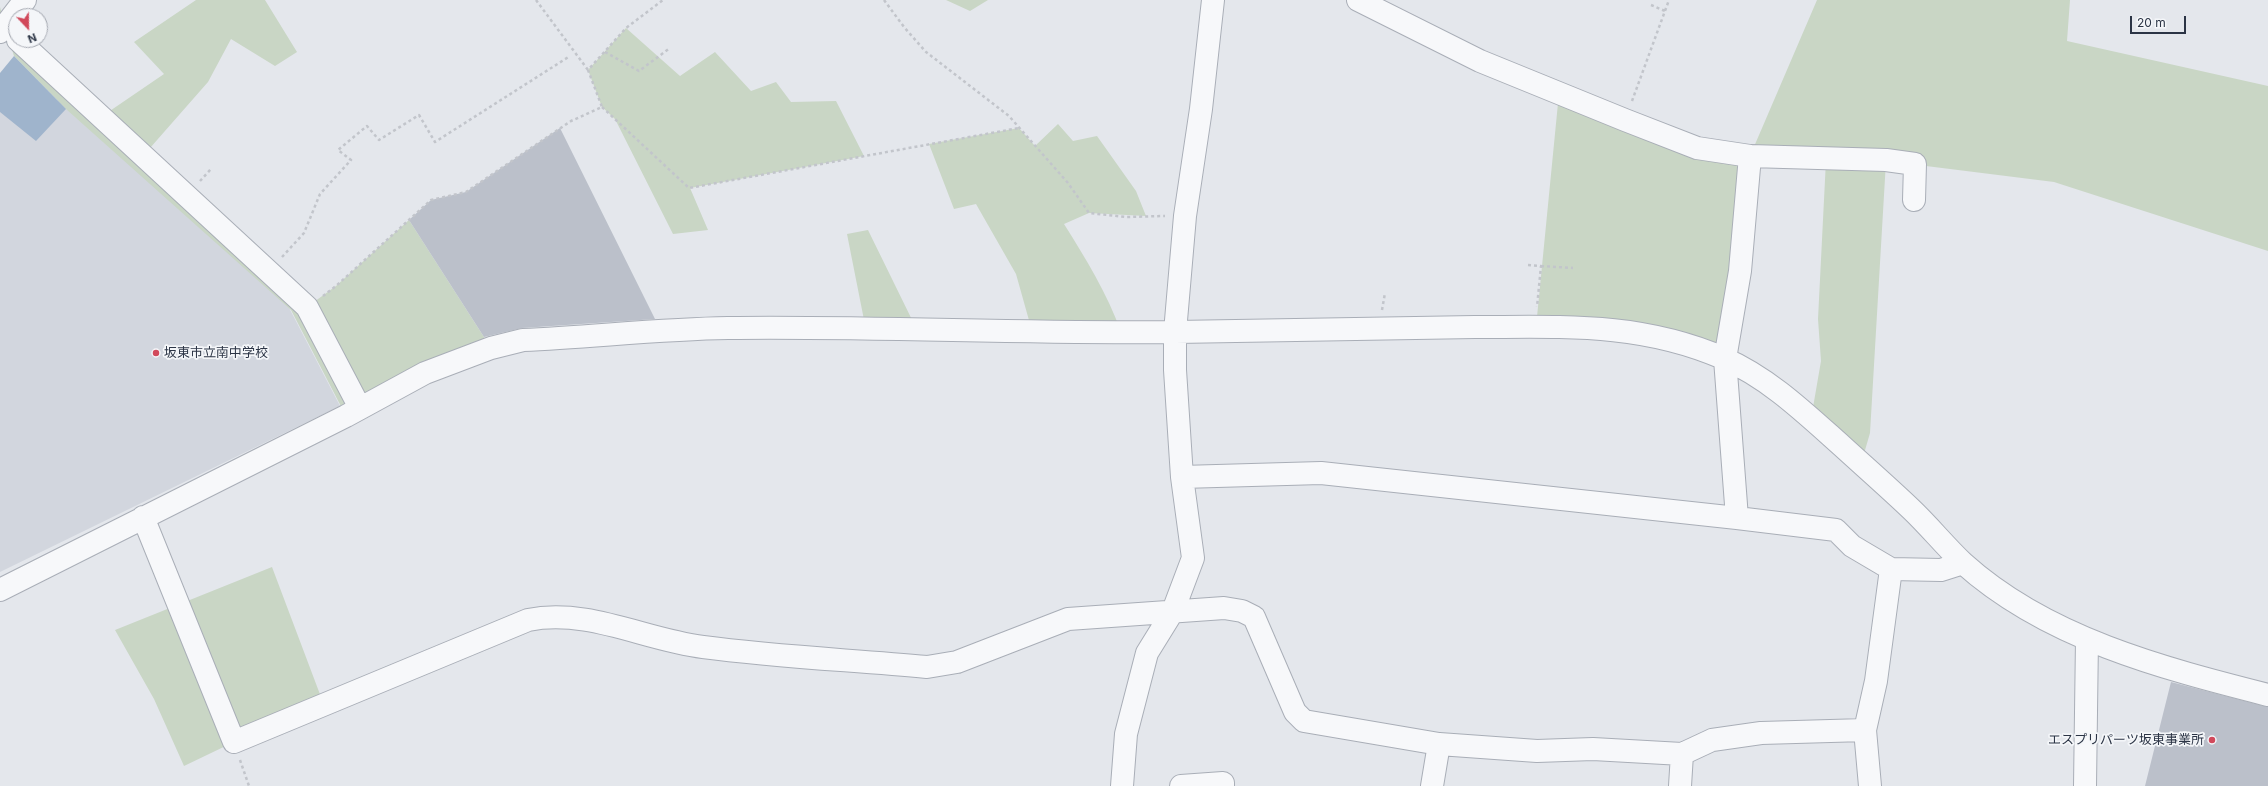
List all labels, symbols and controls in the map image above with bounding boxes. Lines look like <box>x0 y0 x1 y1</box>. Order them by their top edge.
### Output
north arrow <box>8 8 48 48</box>
scale bar <box>2132 8 2188 34</box>
text: 20 m <box>2137 15 2166 30</box>
text: N <box>26 30 39 46</box>
place label: 坂東市立南中学校 <box>164 345 268 361</box>
marker: 坂東市立南中学校 <box>151 348 161 358</box>
place label: エスプリパーツ坂東事業所 <box>2048 732 2204 748</box>
marker: エスプリパーツ坂東事業所 <box>2207 735 2217 745</box>

